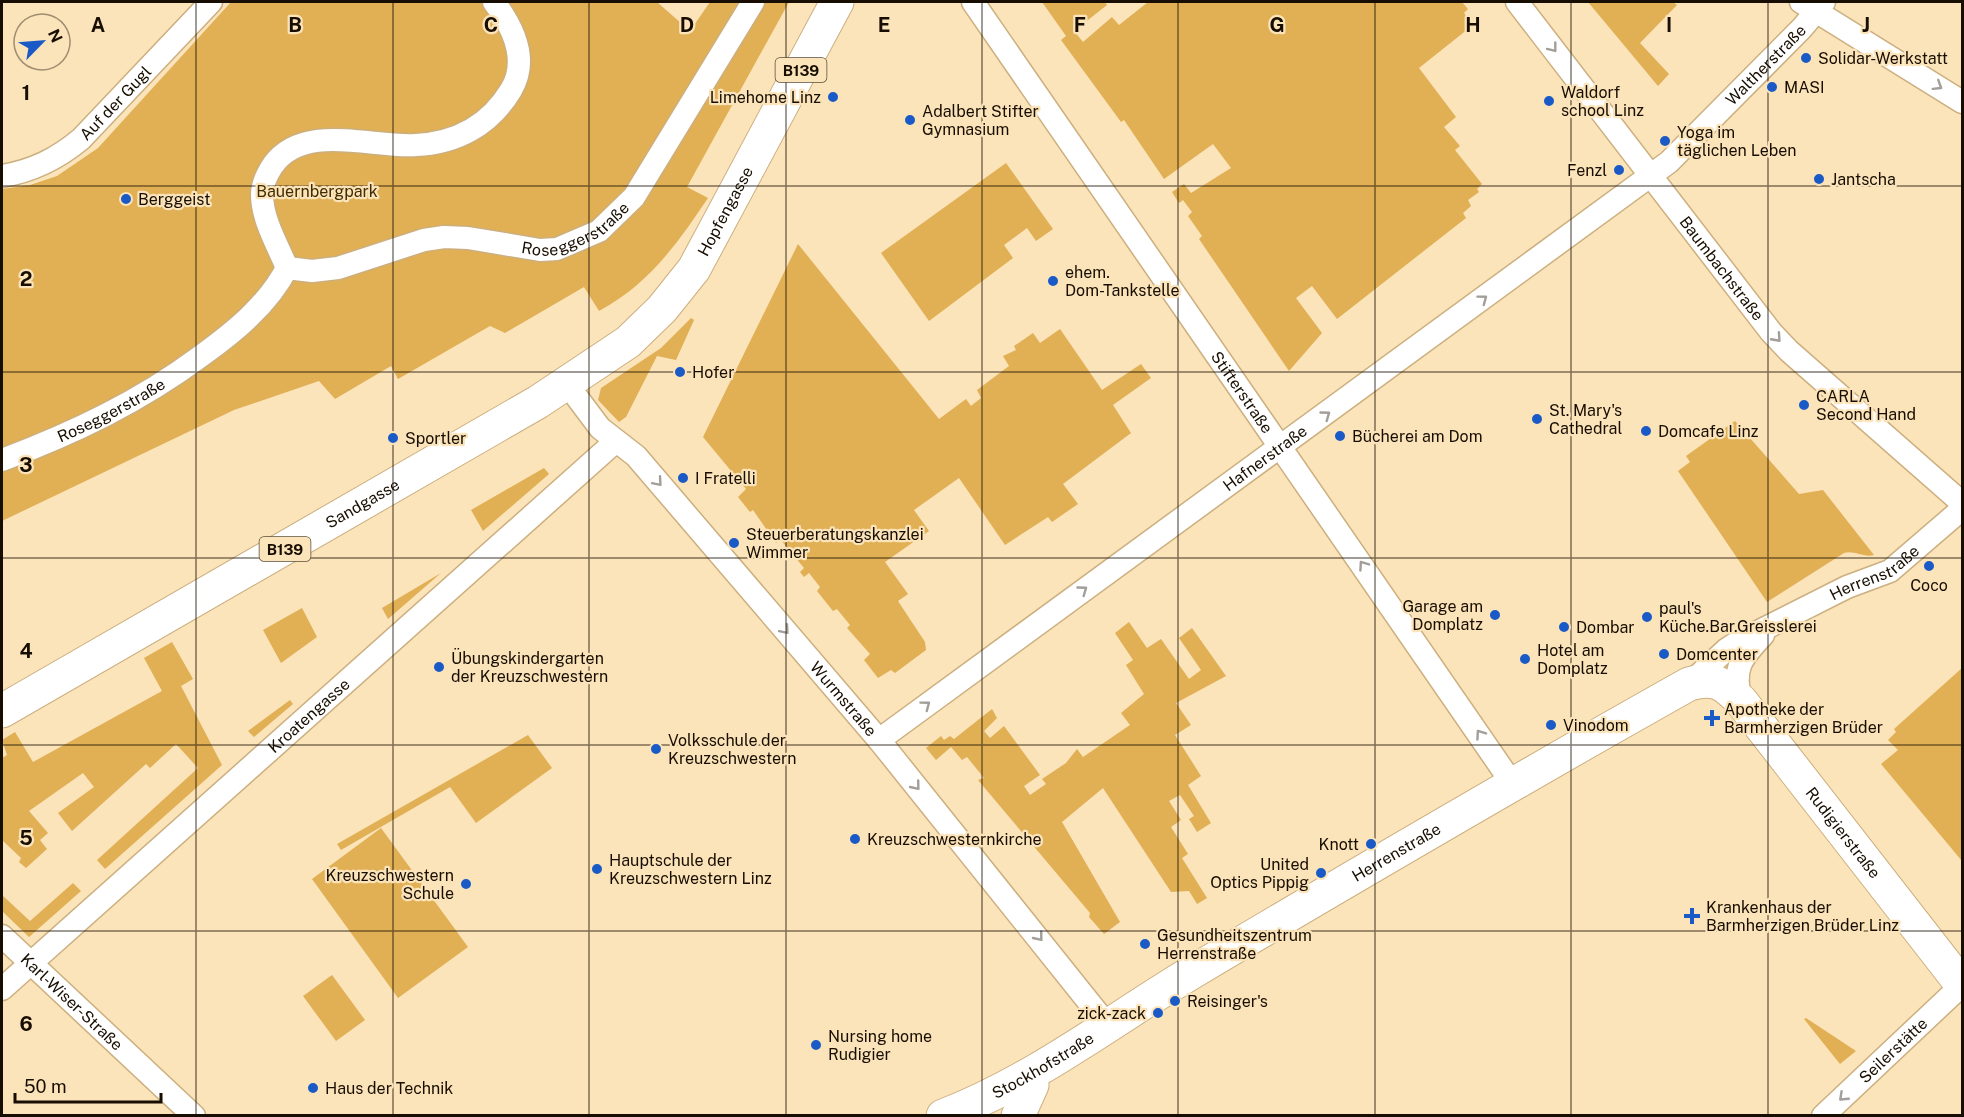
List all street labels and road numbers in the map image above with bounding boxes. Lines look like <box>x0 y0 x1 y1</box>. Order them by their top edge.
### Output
street label: Waltherstraße <box>1722 20 1810 109</box>
road number: B139 <box>776 58 826 82</box>
street label: Auf der Gugl <box>76 62 155 144</box>
street label: Hopfengasse <box>693 163 757 259</box>
street label: Roseggerstraße <box>520 198 633 260</box>
street label: Baumbachstraße <box>1676 212 1768 324</box>
street label: Stifterstraße <box>1207 348 1277 437</box>
street label: Roseggerstraße <box>54 374 168 446</box>
street label: Hafnerstraße <box>1219 421 1310 495</box>
street label: Sandgasse <box>322 475 403 532</box>
road number: B139 <box>260 537 310 561</box>
street label: Herrenstraße <box>1826 541 1923 604</box>
street label: Wurmstraße <box>806 657 881 740</box>
street label: Kroatengasse <box>264 674 353 757</box>
street label: Rudigierstraße <box>1802 783 1885 882</box>
street label: Herrenstraße <box>1348 819 1444 885</box>
street label: Karl-Wiser-Straße <box>17 949 127 1054</box>
street label: Seilerstätte <box>1855 1013 1931 1087</box>
street label: Stockhofstraße <box>989 1028 1097 1102</box>

